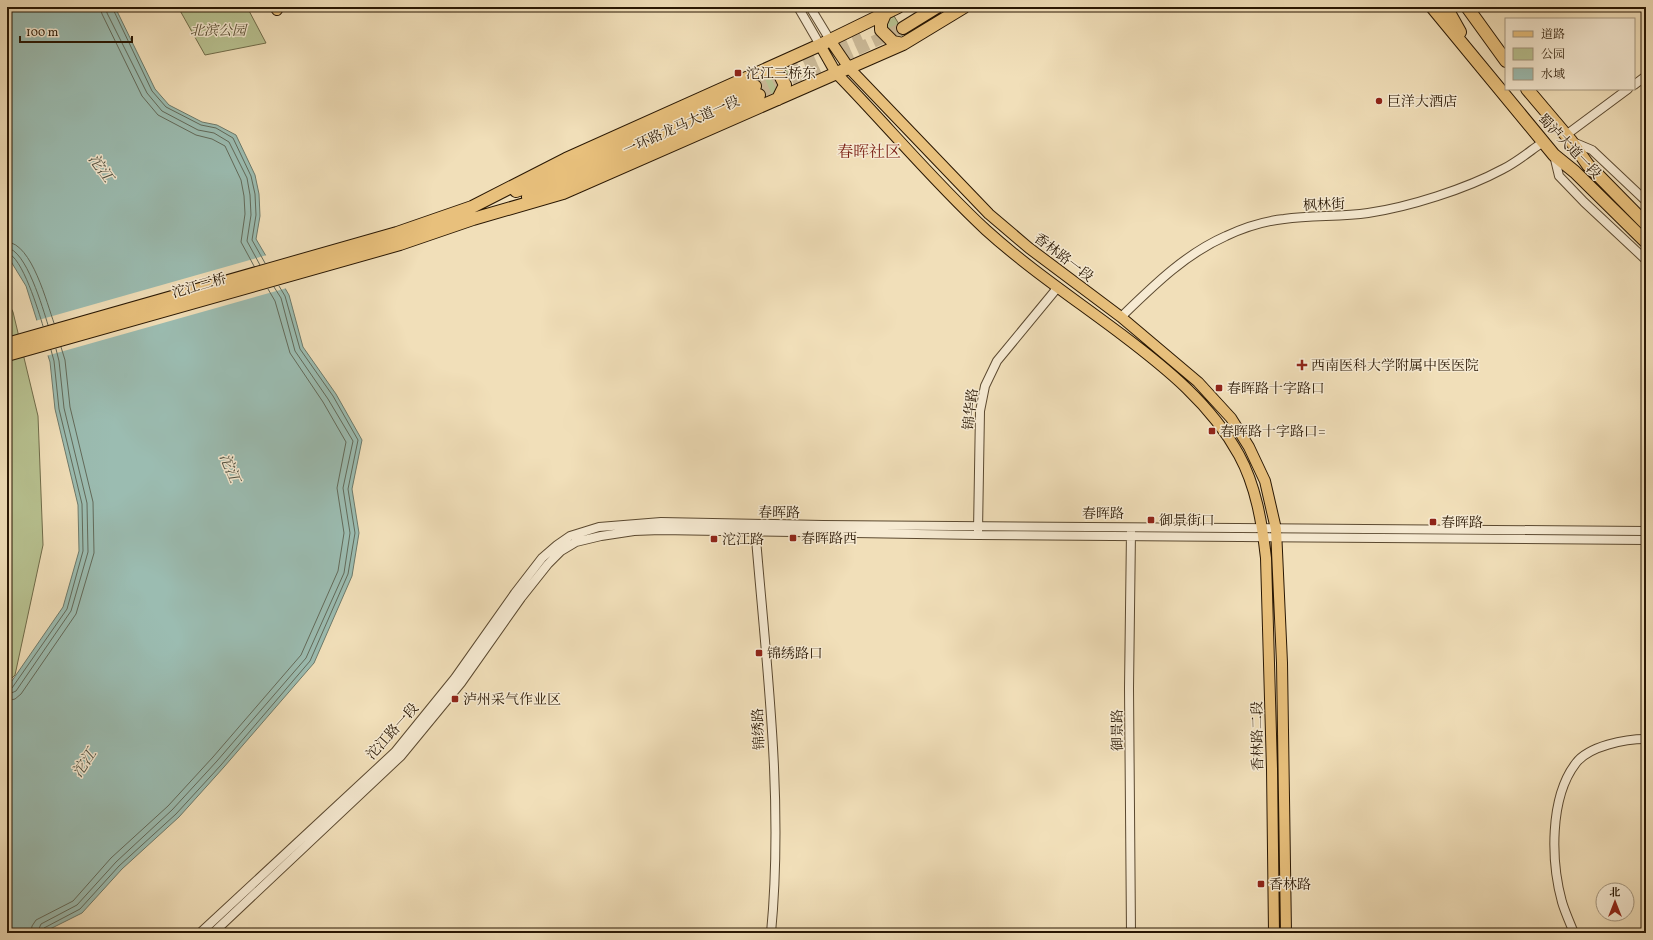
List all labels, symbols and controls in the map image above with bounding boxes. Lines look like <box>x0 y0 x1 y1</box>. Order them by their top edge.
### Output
scale bar <box>20 18 132 44</box>
legend <box>1505 18 1635 90</box>
park label: 北滨公园 <box>190 22 248 41</box>
text: 100 m <box>26 25 59 41</box>
text: 道路 <box>1541 27 1565 43</box>
text: 公园 <box>1541 47 1565 63</box>
place label: 沱江三桥东 <box>746 65 816 84</box>
text: 水域 <box>1541 67 1565 83</box>
marker: 沱江三桥东 <box>733 68 743 78</box>
street label: 一环路龙马大道一段 <box>620 92 743 161</box>
place label: 巨洋大酒店 <box>1387 93 1457 112</box>
marker: 巨洋大酒店 <box>1374 96 1384 106</box>
street label: 蜀泸大道一段 <box>1533 110 1605 184</box>
district label: 春晖社区 <box>837 142 901 164</box>
water label: 沱江 <box>83 151 118 189</box>
street label: 枫林街 <box>1303 195 1346 216</box>
street label: 香林路一段 <box>1029 230 1097 287</box>
street label: 沱江三桥 <box>170 270 229 303</box>
place label: 西南医科大学附属中医医院 <box>1311 357 1479 376</box>
marker: 西南医科大学附属中医医院 <box>1296 359 1308 371</box>
place label: 春晖路十字路口 <box>1227 380 1325 399</box>
marker: 春晖路十字路口 <box>1214 383 1224 393</box>
street label: 锦华路 <box>960 387 983 431</box>
place label: 春晖路十字路口= <box>1220 423 1326 442</box>
marker: 春晖路十字路口= <box>1207 426 1217 436</box>
water label: 沱江 <box>213 451 245 488</box>
street label: 春晖路 <box>758 504 800 523</box>
street label: 春晖路 <box>1082 505 1124 524</box>
place label: 御景街口 <box>1159 512 1215 531</box>
place label: 春晖路 <box>1441 514 1483 533</box>
marker: 御景街口 <box>1146 515 1156 525</box>
marker: 春晖路 <box>1428 517 1438 527</box>
place label: 春晖路西 <box>801 530 857 549</box>
place label: 沱江路 <box>722 531 764 550</box>
marker: 春晖路西 <box>788 533 798 543</box>
marker: 沱江路 <box>709 534 719 544</box>
place label: 锦绣路口 <box>767 645 823 664</box>
marker: 锦绣路口 <box>754 648 764 658</box>
place label: 泸州采气作业区 <box>463 691 561 710</box>
marker: 泸州采气作业区 <box>450 694 460 704</box>
street label: 沱江路一段 <box>363 700 424 764</box>
street label: 香林路二段 <box>1248 701 1269 771</box>
street label: 锦绣路 <box>749 707 770 750</box>
street label: 御景路 <box>1109 709 1128 751</box>
water label: 沱江 <box>68 744 103 782</box>
place label: 香林路 <box>1269 876 1311 895</box>
marker: 香林路 <box>1256 879 1266 889</box>
north arrow <box>1595 882 1635 922</box>
text: 北 <box>1610 886 1621 901</box>

